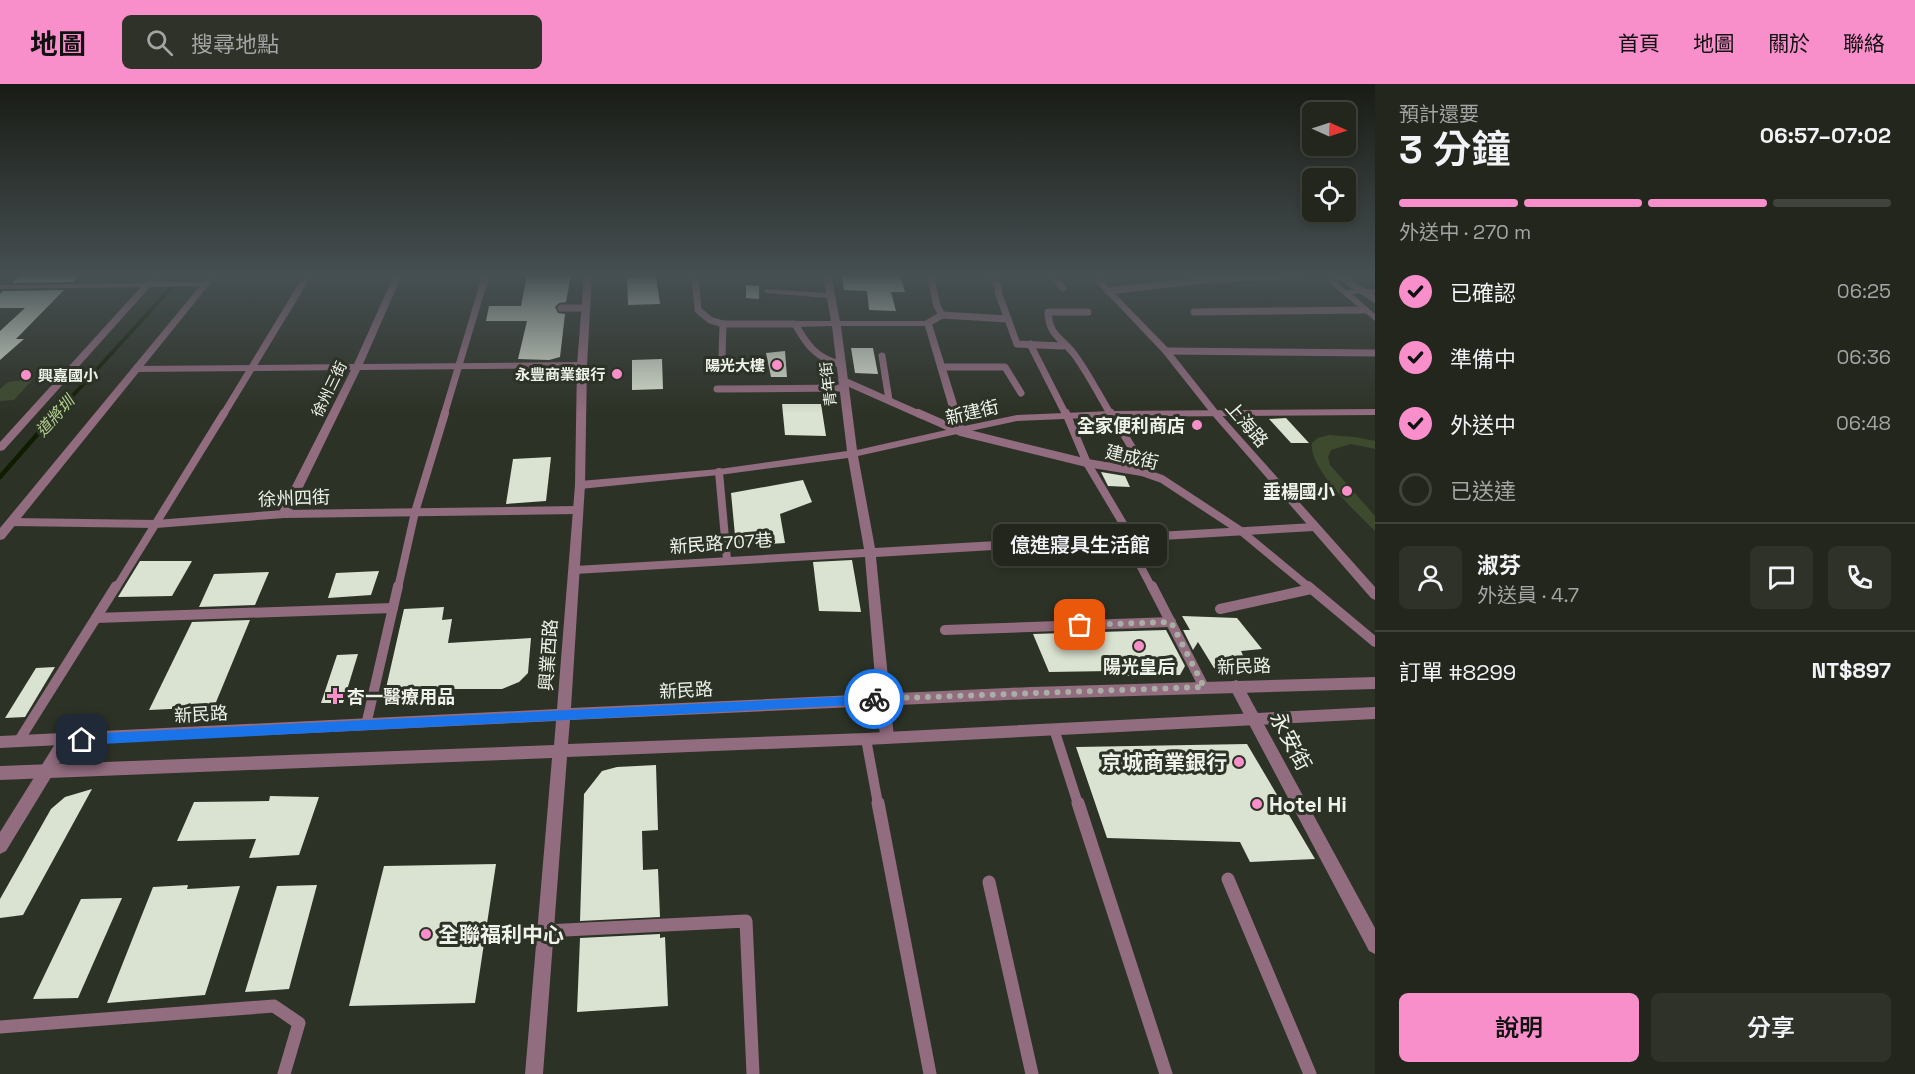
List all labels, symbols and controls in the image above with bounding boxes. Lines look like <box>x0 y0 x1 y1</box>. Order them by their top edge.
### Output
search box <box>122 15 542 69</box>
text: 地圖 <box>30 26 86 62</box>
icon: search <box>143 26 176 59</box>
text: 搜尋地點 <box>191 30 279 58</box>
text: 首頁 <box>1618 30 1660 57</box>
text: 地圖 <box>1693 30 1735 57</box>
text: 關於 <box>1768 30 1810 57</box>
text: 聯絡 <box>1843 30 1885 57</box>
text: 預計還要 <box>1399 101 1479 127</box>
north arrow <box>1302 102 1356 156</box>
map controls <box>1302 102 1356 222</box>
text: 06:57–07:02 <box>1760 121 1891 149</box>
text: 3 分鐘 <box>1399 125 1511 174</box>
button: locate <box>1302 168 1356 222</box>
text: 外送中 · 270 m <box>1399 219 1531 245</box>
icon: check <box>1399 275 1432 308</box>
text: 06:25 <box>1837 278 1891 304</box>
text: 已確認 <box>1450 279 1516 307</box>
icon: check <box>1399 341 1432 374</box>
text: 06:36 <box>1837 344 1891 370</box>
text: 準備中 <box>1450 345 1516 373</box>
place label: 陽光大樓 <box>705 356 765 375</box>
street label: 徐州三街 <box>307 358 351 420</box>
marker: 陽光大樓 <box>770 358 784 372</box>
street label: 青年街 <box>816 361 840 407</box>
place label: 永豐商業銀行 <box>515 365 605 384</box>
place label: 興嘉國小 <box>38 366 99 385</box>
marker: 永豐商業銀行 <box>610 367 624 381</box>
marker: 興嘉國小 <box>19 368 33 382</box>
water label: 道將圳 <box>31 390 80 441</box>
street label: 新建街 <box>943 395 1001 429</box>
street label: 上海路 <box>1221 396 1273 452</box>
icon: check <box>1399 407 1432 440</box>
text: 06:48 <box>1836 410 1891 436</box>
text: 外送中 <box>1450 411 1516 439</box>
place label: 全家便利商店 <box>1077 414 1185 437</box>
marker: 全家便利商店 <box>1190 418 1204 432</box>
street label: 建成街 <box>1103 440 1161 474</box>
text: 已送達 <box>1450 477 1516 505</box>
place label: 垂楊國小 <box>1263 480 1335 503</box>
marker: 垂楊國小 <box>1340 484 1354 498</box>
street label: 徐州四街 <box>258 485 330 511</box>
callout: 億進寢具生活館 <box>993 523 1167 565</box>
street label: 新民路707巷 <box>669 528 773 558</box>
text: 億進寢具生活館 <box>1010 532 1150 558</box>
button: person <box>1399 546 1462 609</box>
button: chat <box>1750 546 1813 609</box>
button: phone <box>1828 546 1891 609</box>
text: 淑芬 <box>1477 551 1521 579</box>
text: 外送員 · 4.7 <box>1477 582 1579 608</box>
pin <box>1054 599 1105 650</box>
icon: bag <box>1063 608 1096 641</box>
street label: 興業西路 <box>534 618 562 692</box>
marker: 陽光皇后 <box>1132 639 1146 653</box>
street label: 新民路 <box>1217 654 1271 678</box>
place label: 陽光皇后 <box>1103 655 1175 678</box>
text: NT$897 <box>1811 656 1891 684</box>
text: 訂單 #8299 <box>1399 658 1516 686</box>
courier <box>844 669 904 729</box>
street label: 新民路 <box>658 677 714 703</box>
icon: bike <box>858 683 891 716</box>
place label: 杏一醫療用品 <box>347 685 455 708</box>
marker: 杏一醫療用品 <box>328 689 342 703</box>
street label: 新民路 <box>173 701 229 727</box>
street label: 永安街 <box>1264 707 1318 775</box>
pin <box>56 714 107 765</box>
icon: home <box>65 723 98 756</box>
place label: 京城商業銀行 <box>1101 749 1227 776</box>
marker: 京城商業銀行 <box>1232 755 1246 769</box>
place label: Hotel Hi <box>1269 791 1347 818</box>
marker: Hotel Hi <box>1250 797 1264 811</box>
place label: 全聯福利中心 <box>438 921 564 948</box>
marker: 全聯福利中心 <box>419 927 433 941</box>
button: 說明 <box>1399 993 1639 1062</box>
button: 分享 <box>1651 993 1891 1062</box>

